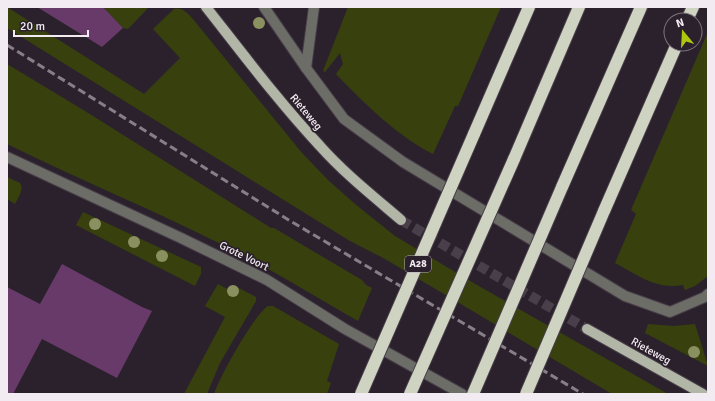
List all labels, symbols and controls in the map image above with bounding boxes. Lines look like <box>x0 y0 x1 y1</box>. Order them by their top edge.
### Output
scale bar <box>14 12 88 38</box>
north arrow <box>663 12 703 52</box>
text: N <box>674 16 686 30</box>
text: 20 m <box>20 19 45 34</box>
street label: Rieteweg <box>287 91 325 133</box>
street label: Grote Voort <box>217 238 271 274</box>
road number: A28 <box>405 256 431 272</box>
street label: Rieteweg <box>629 335 673 367</box>

